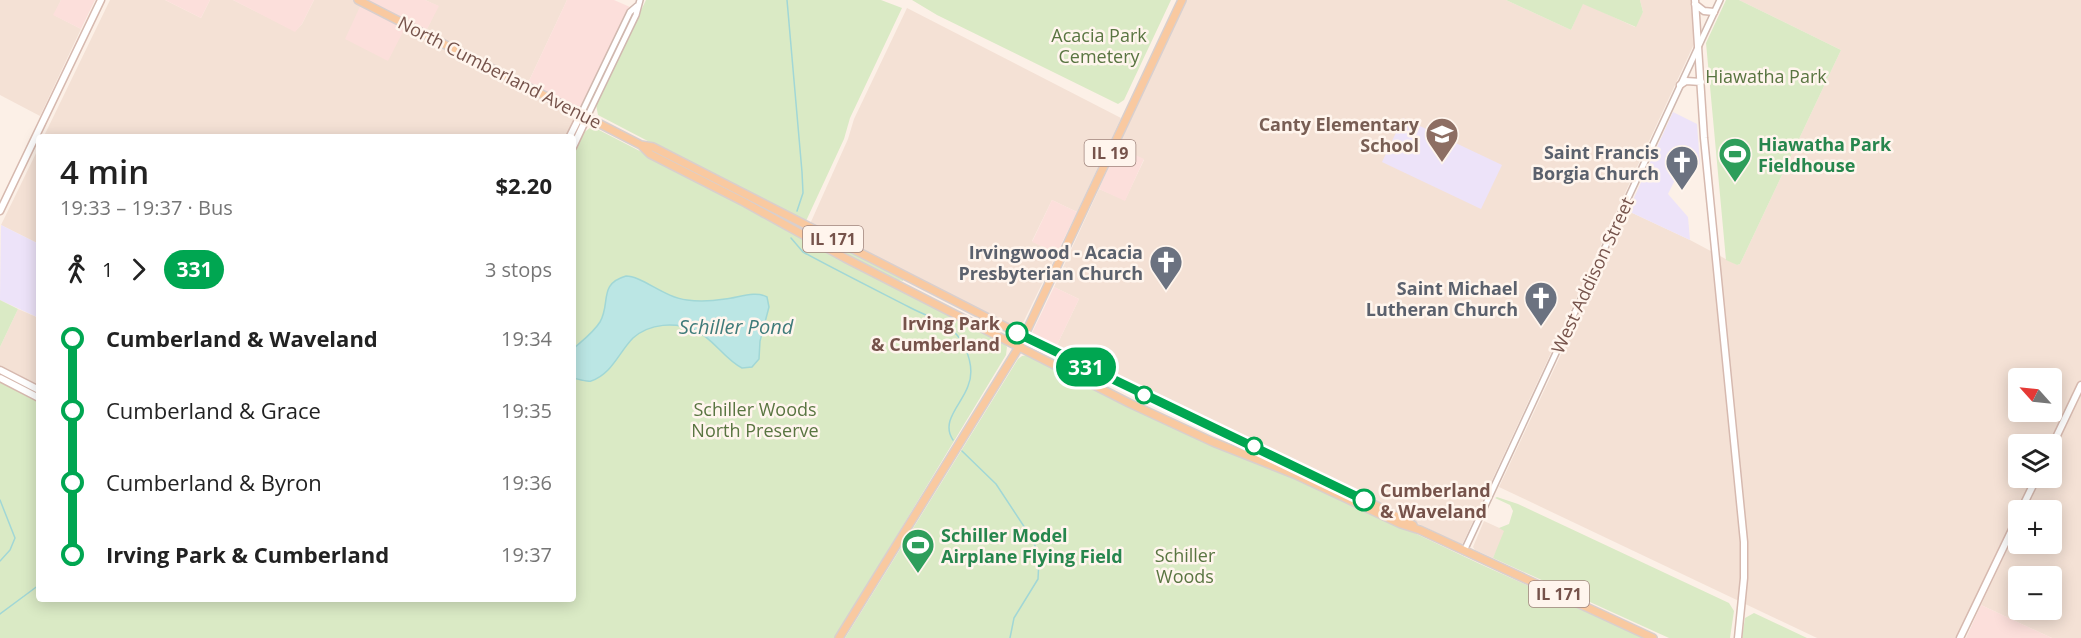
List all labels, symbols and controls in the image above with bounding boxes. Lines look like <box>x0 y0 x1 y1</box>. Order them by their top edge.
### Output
street label: North Cumberland Avenue <box>394 10 606 134</box>
park label: Acacia Park Cemetery <box>1051 23 1147 68</box>
park label: Hiawatha Park <box>1705 64 1827 88</box>
place label: Canty Elementary School <box>1259 112 1420 157</box>
school or university icon: Canty Elementary School <box>1424 116 1460 163</box>
place label: Hiawatha Park Fieldhouse <box>1758 132 1892 177</box>
sports icon: Hiawatha Park Fieldhouse <box>1717 136 1753 183</box>
road number: IL 19 <box>1084 140 1136 166</box>
place label: Saint Francis Borgia Church <box>1532 140 1659 185</box>
church icon: Saint Francis Borgia Church <box>1664 144 1700 191</box>
text: 4 min <box>60 149 149 194</box>
text: $2.20 <box>495 170 552 200</box>
street label: West Addison Street <box>1545 193 1639 357</box>
text: 19:33 – 19:37 · Bus <box>60 194 233 221</box>
road number: IL 171 <box>803 226 863 252</box>
place label: Irvingwood - Acacia Presbyterian Church <box>958 240 1143 285</box>
church icon: Irvingwood - Acacia Presbyterian Church <box>1148 244 1184 291</box>
icon: walk <box>60 253 93 286</box>
icon: forward <box>122 253 155 286</box>
text: 331 <box>176 255 212 283</box>
text: 1 <box>102 256 113 283</box>
text: 3 stops <box>485 256 552 283</box>
place label: Saint Michael Lutheran Church <box>1366 276 1518 321</box>
church icon: Saint Michael Lutheran Church <box>1523 280 1559 327</box>
place label: Irving Park & Cumberland <box>871 311 1001 356</box>
water label: Schiller Pond <box>679 313 794 340</box>
marker: Irving Park & Cumberland <box>1006 322 1028 344</box>
text: Cumberland & Waveland <box>106 323 378 353</box>
text: 19:34 <box>501 325 552 352</box>
line badge: 331 <box>1052 348 1120 386</box>
text: 331 <box>1068 353 1104 381</box>
north arrow <box>2008 368 2062 422</box>
map controls <box>2008 368 2062 620</box>
unlabelled marker <box>1135 386 1153 404</box>
text: Cumberland & Grace <box>106 395 321 425</box>
text: 19:35 <box>501 397 552 424</box>
park label: Schiller Woods North Preserve <box>691 397 819 442</box>
button: layers <box>2008 434 2062 488</box>
unlabelled marker <box>1245 437 1263 455</box>
text: Cumberland & Byron <box>106 467 322 497</box>
text: 19:36 <box>501 469 552 496</box>
place label: Cumberland & Waveland <box>1380 478 1491 523</box>
marker: Cumberland & Waveland <box>1353 489 1375 511</box>
button: + <box>2008 500 2062 554</box>
place label: Schiller Model Airplane Flying Field <box>941 523 1123 568</box>
sports icon: Schiller Model Airplane Flying Field <box>900 527 936 574</box>
text: Irving Park & Cumberland <box>106 539 389 569</box>
text: 19:37 <box>501 541 552 568</box>
park label: Schiller Woods <box>1155 543 1216 588</box>
button: − <box>2008 566 2062 620</box>
road number: IL 171 <box>1529 581 1589 607</box>

